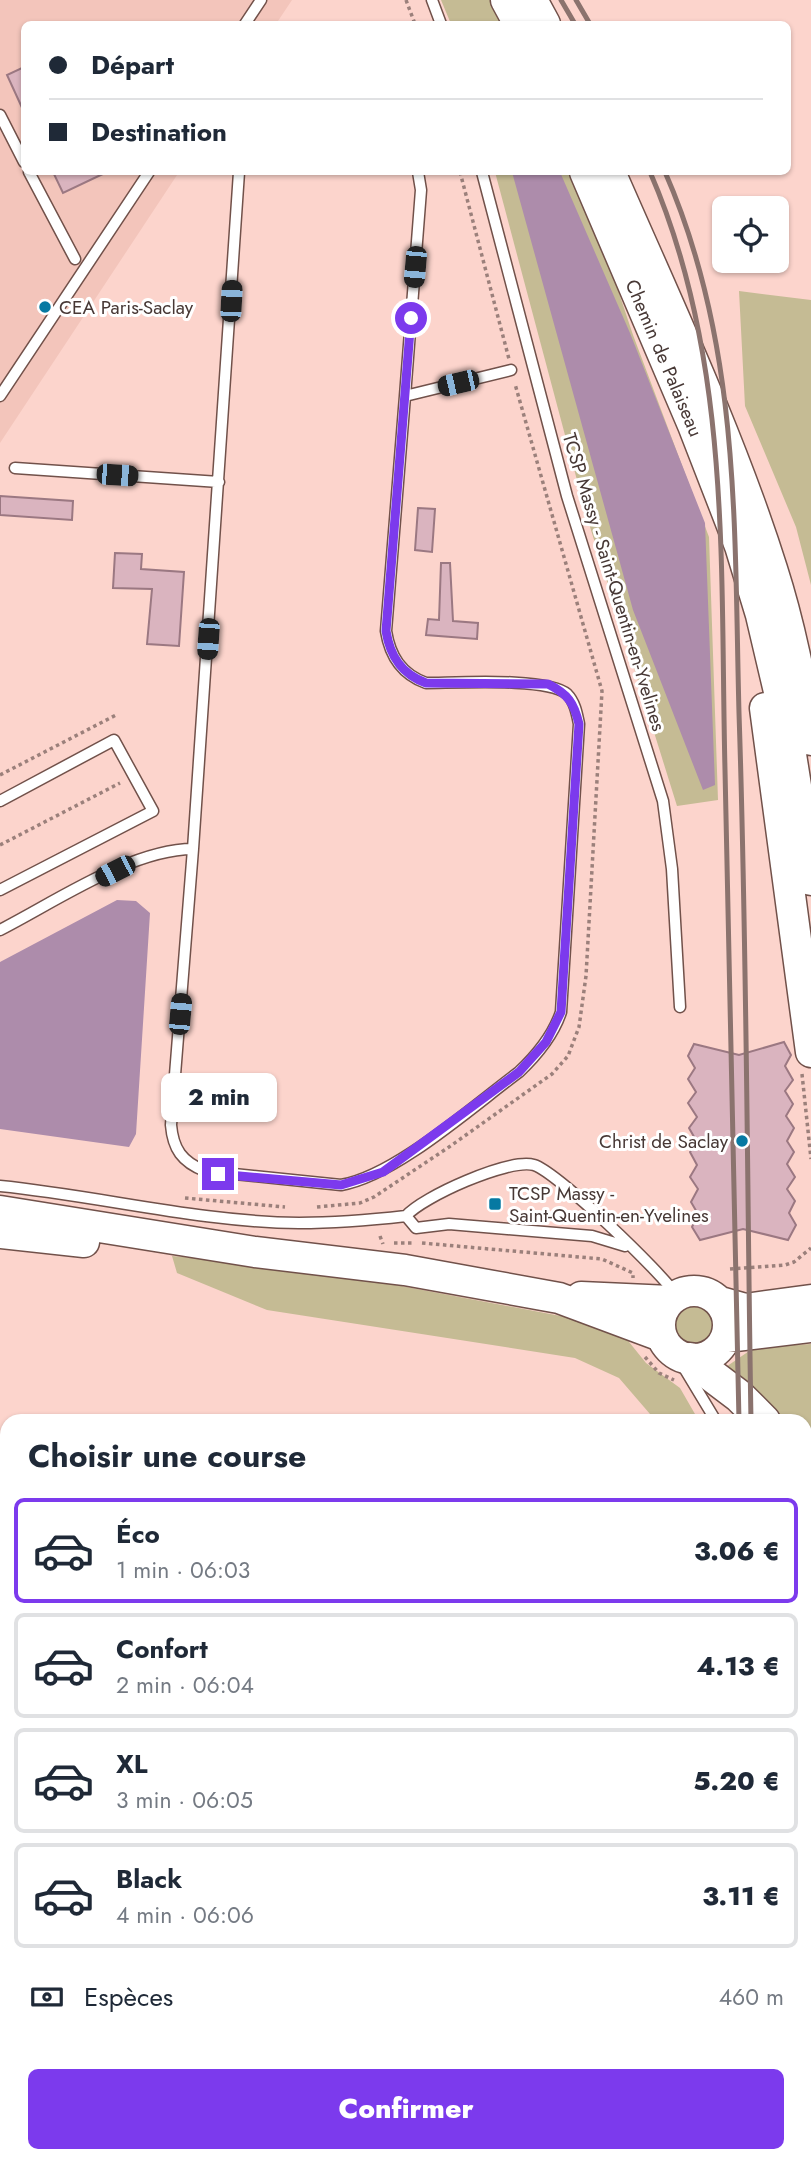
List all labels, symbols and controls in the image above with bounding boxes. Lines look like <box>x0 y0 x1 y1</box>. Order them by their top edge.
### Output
text: Départ <box>91 46 174 84</box>
text: Destination <box>91 113 227 151</box>
map controls <box>712 196 789 273</box>
button: locate <box>712 196 789 273</box>
car <box>403 245 428 289</box>
street label: Chemin de Palaiseau <box>619 275 709 441</box>
car <box>220 279 243 323</box>
place label: CEA Paris-Saclay <box>59 294 194 321</box>
marker: CEA Paris-Saclay <box>37 299 53 315</box>
route start <box>395 302 427 334</box>
car <box>436 368 481 398</box>
street label: TCSP Massy - Saint-Quentin-en-Yvelines <box>556 430 672 735</box>
car <box>96 463 139 487</box>
car <box>197 617 220 661</box>
car <box>92 852 139 890</box>
car <box>168 992 193 1036</box>
callout: 2 min <box>160 1072 276 1122</box>
text: 2 min <box>188 1080 250 1114</box>
place label: Christ de Saclay <box>599 1128 729 1155</box>
marker: Christ de Saclay <box>734 1133 750 1149</box>
route end <box>202 1158 234 1190</box>
place label: TCSP Massy - Saint-Quentin-en-Yvelines <box>509 1180 709 1229</box>
marker: TCSP Massy - Saint-Quentin-en-Yvelines <box>487 1196 503 1212</box>
text: Choisir une course <box>28 1433 306 1479</box>
text: Éco <box>116 1515 160 1553</box>
icon: car <box>32 1519 95 1582</box>
text: 3.06 € <box>694 1532 780 1570</box>
text: 1 min · 06:03 <box>116 1553 250 1587</box>
text: Confort <box>116 1630 208 1668</box>
icon: car <box>32 1634 95 1697</box>
text: 4.13 € <box>697 1647 780 1685</box>
text: 2 min · 06:04 <box>116 1668 254 1702</box>
text: XL <box>116 1745 148 1783</box>
icon: car <box>32 1749 95 1812</box>
text: 5.20 € <box>693 1762 780 1800</box>
text: 3 min · 06:05 <box>116 1783 253 1817</box>
text: Black <box>116 1860 182 1898</box>
icon: car <box>32 1864 95 1927</box>
text: 3.11 € <box>702 1877 780 1915</box>
text: 4 min · 06:06 <box>116 1898 254 1932</box>
icon: cash <box>28 1978 66 2016</box>
text: Espèces <box>84 1978 173 2016</box>
text: 460 m <box>719 1980 784 2014</box>
button: Confirmer <box>28 2069 784 2149</box>

